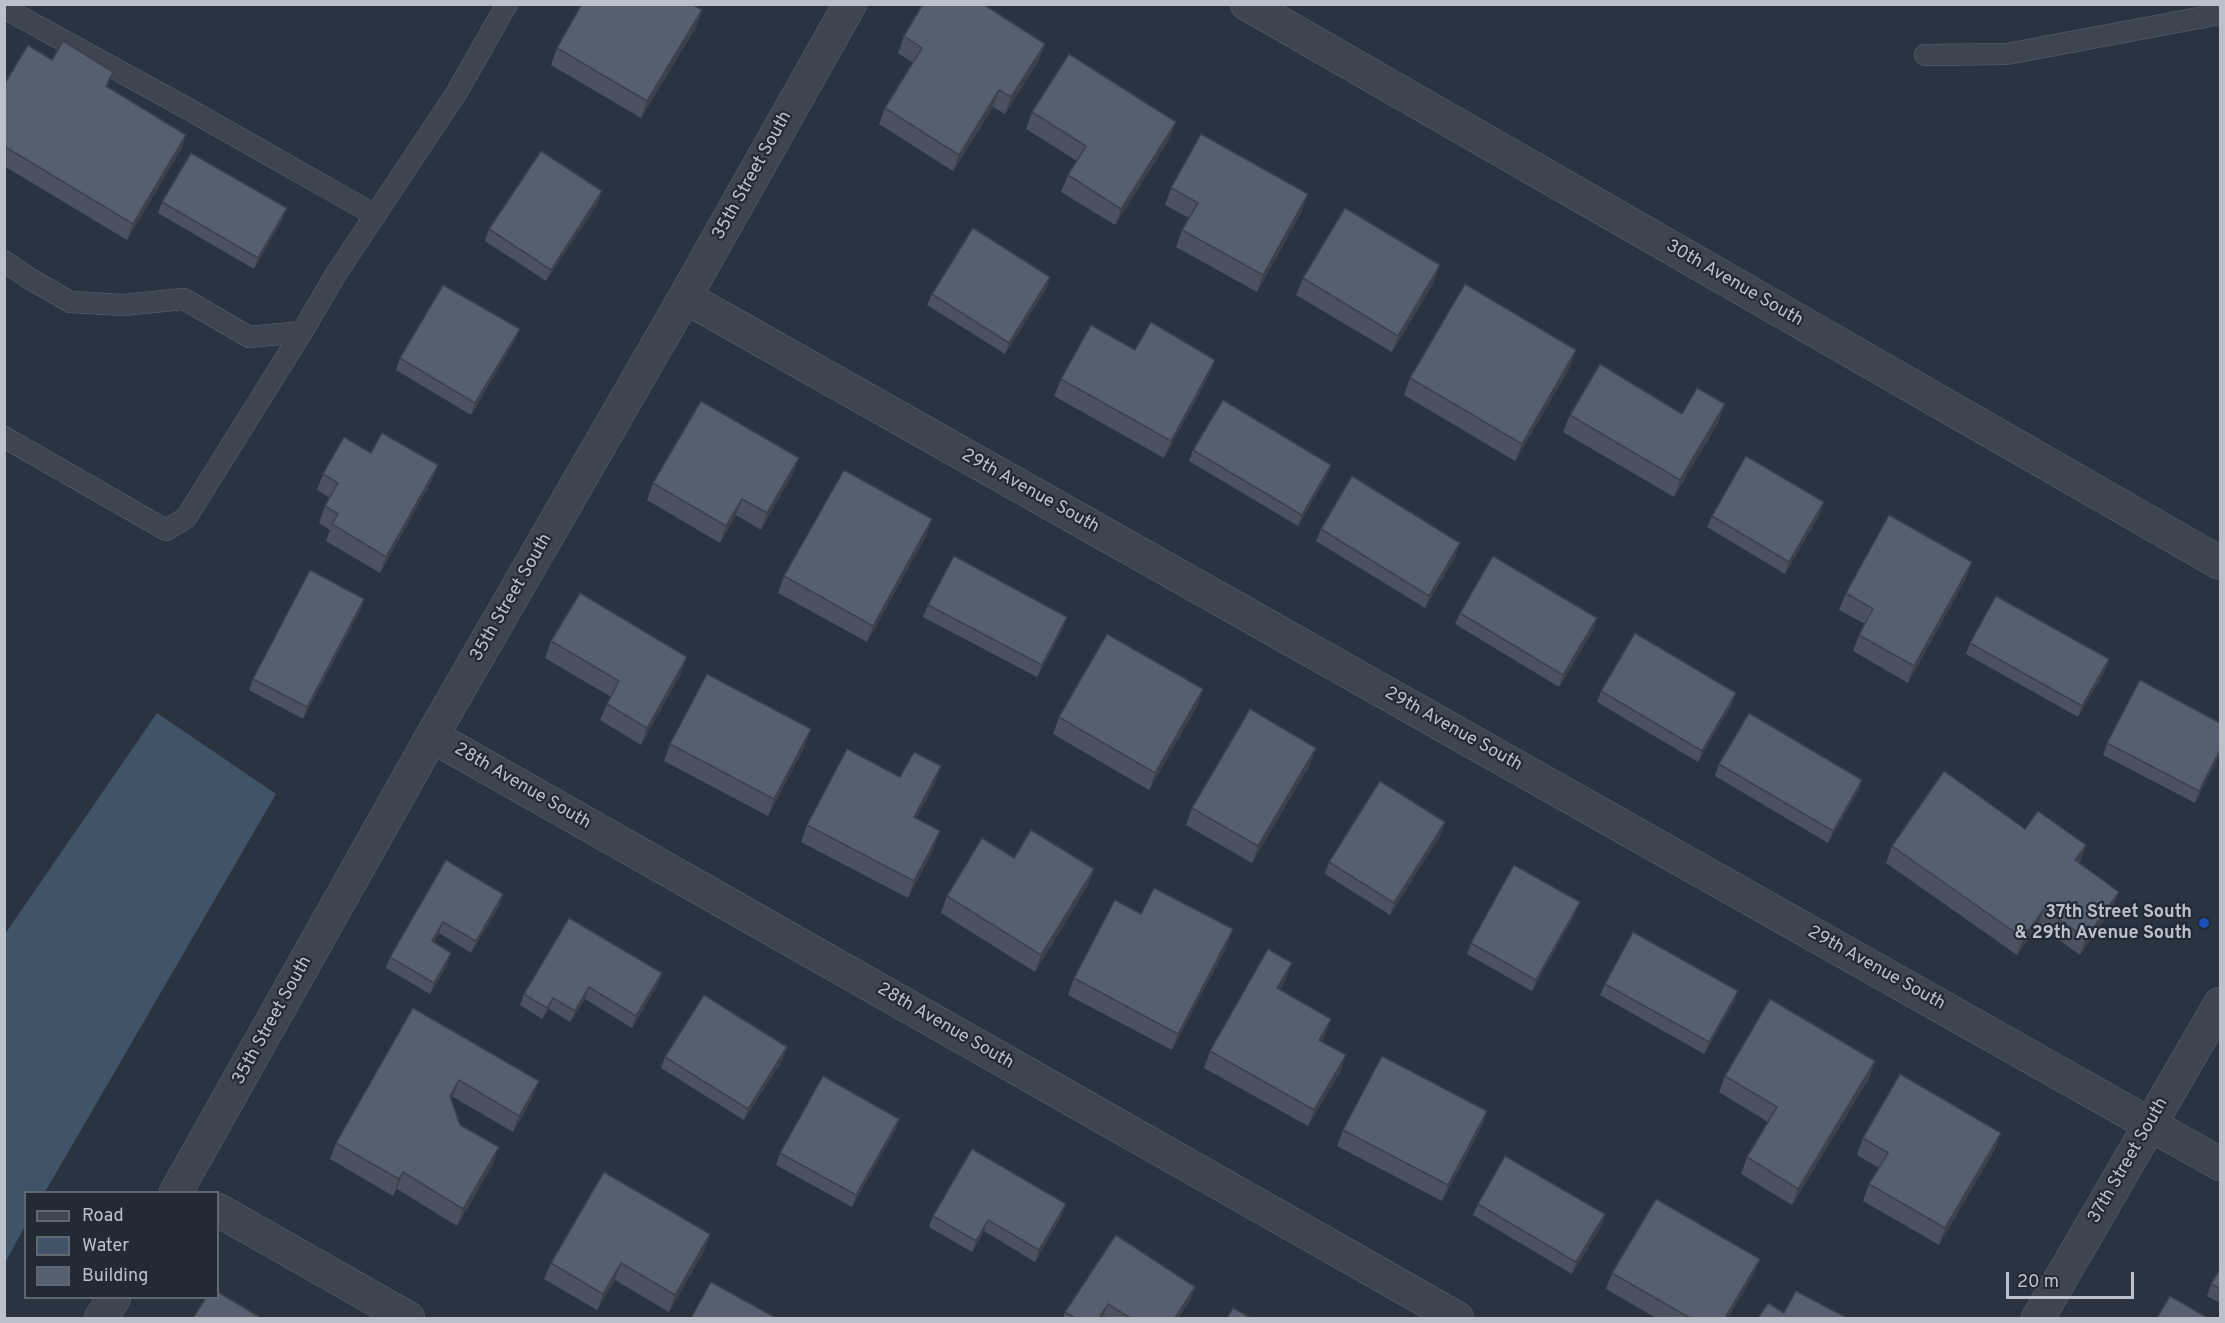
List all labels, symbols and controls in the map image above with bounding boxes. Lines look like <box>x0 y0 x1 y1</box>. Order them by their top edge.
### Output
street label: 35th Street South <box>709 108 797 244</box>
street label: 30th Avenue South <box>1662 236 1806 332</box>
street label: 29th Avenue South <box>957 445 1103 539</box>
street label: 35th Street South <box>467 530 557 666</box>
street label: 29th Avenue South <box>1380 683 1526 777</box>
street label: 28th Avenue South <box>450 739 594 835</box>
place label: 37th Street South & 29th Avenue South <box>2014 902 2192 944</box>
marker: 37th Street South & 29th Avenue South <box>2197 916 2211 930</box>
street label: 29th Avenue South <box>1803 922 1949 1016</box>
street label: 35th Street South <box>229 953 317 1089</box>
street label: 28th Avenue South <box>873 979 1017 1075</box>
street label: 37th Street South <box>2084 1094 2174 1228</box>
legend <box>24 1191 219 1299</box>
text: Road <box>82 1205 124 1228</box>
text: Water <box>82 1235 129 1258</box>
scale bar <box>2009 1260 2136 1298</box>
text: Building <box>82 1265 148 1288</box>
text: 20 m <box>2017 1271 2059 1294</box>

